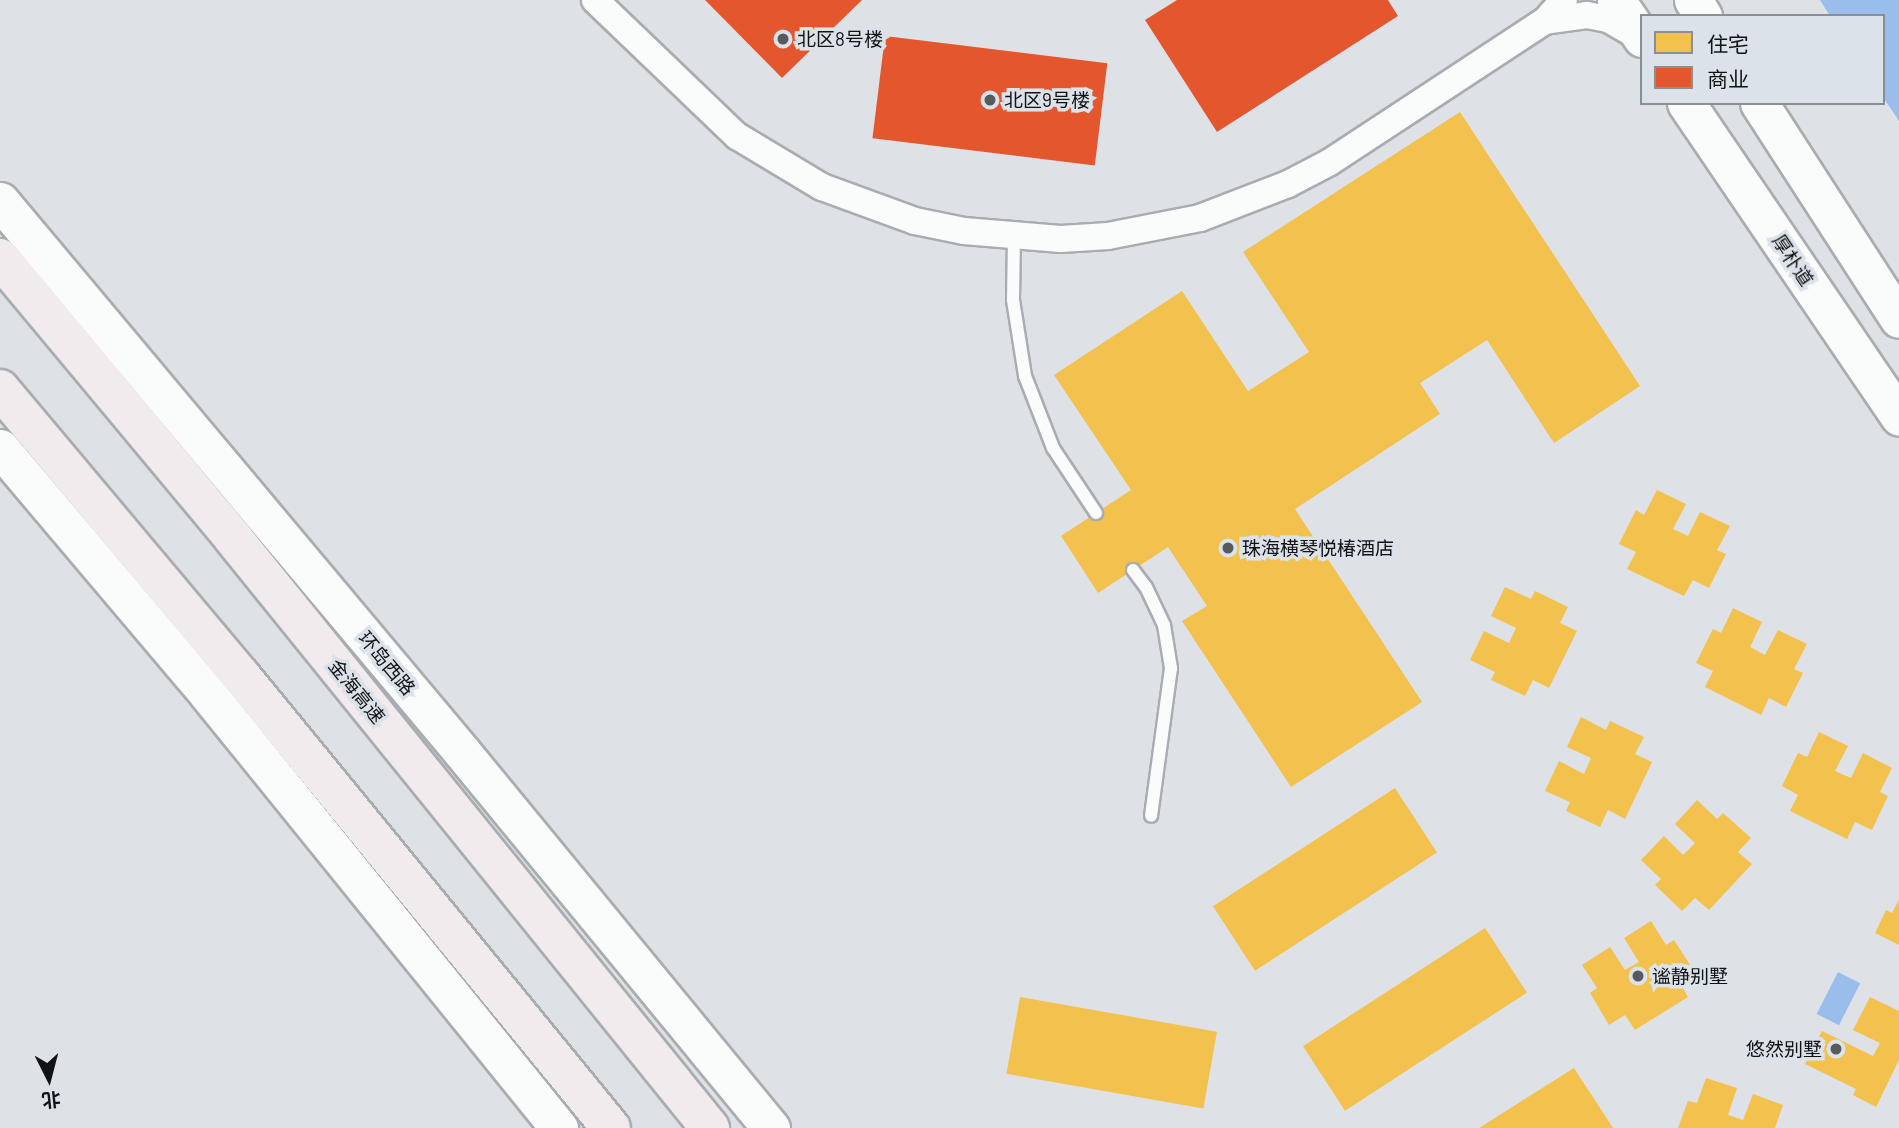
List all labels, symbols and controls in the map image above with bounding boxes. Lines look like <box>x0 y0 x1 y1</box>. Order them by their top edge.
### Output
legend <box>1640 14 1885 105</box>
place label: 北区8号楼 <box>797 28 883 50</box>
marker: 北区8号楼 <box>775 31 791 47</box>
text: 住宅 <box>1707 31 1749 56</box>
text: 商业 <box>1707 66 1749 91</box>
place label: 北区9号楼 <box>1004 89 1090 111</box>
marker: 北区9号楼 <box>982 92 998 108</box>
street label: 厚朴道 <box>1768 230 1818 290</box>
place label: 珠海横琴悦椿酒店 <box>1242 537 1394 559</box>
marker: 珠海横琴悦椿酒店 <box>1220 540 1236 556</box>
street label: 环岛西路 <box>354 627 420 699</box>
street label: 金海高速 <box>324 654 390 728</box>
place label: 谧静别墅 <box>1652 965 1728 987</box>
marker: 谧静别墅 <box>1630 968 1646 984</box>
place label: 悠然别墅 <box>1746 1038 1822 1060</box>
marker: 悠然别墅 <box>1828 1041 1844 1057</box>
north arrow <box>14 1044 84 1114</box>
text: 北 <box>41 1088 62 1113</box>

